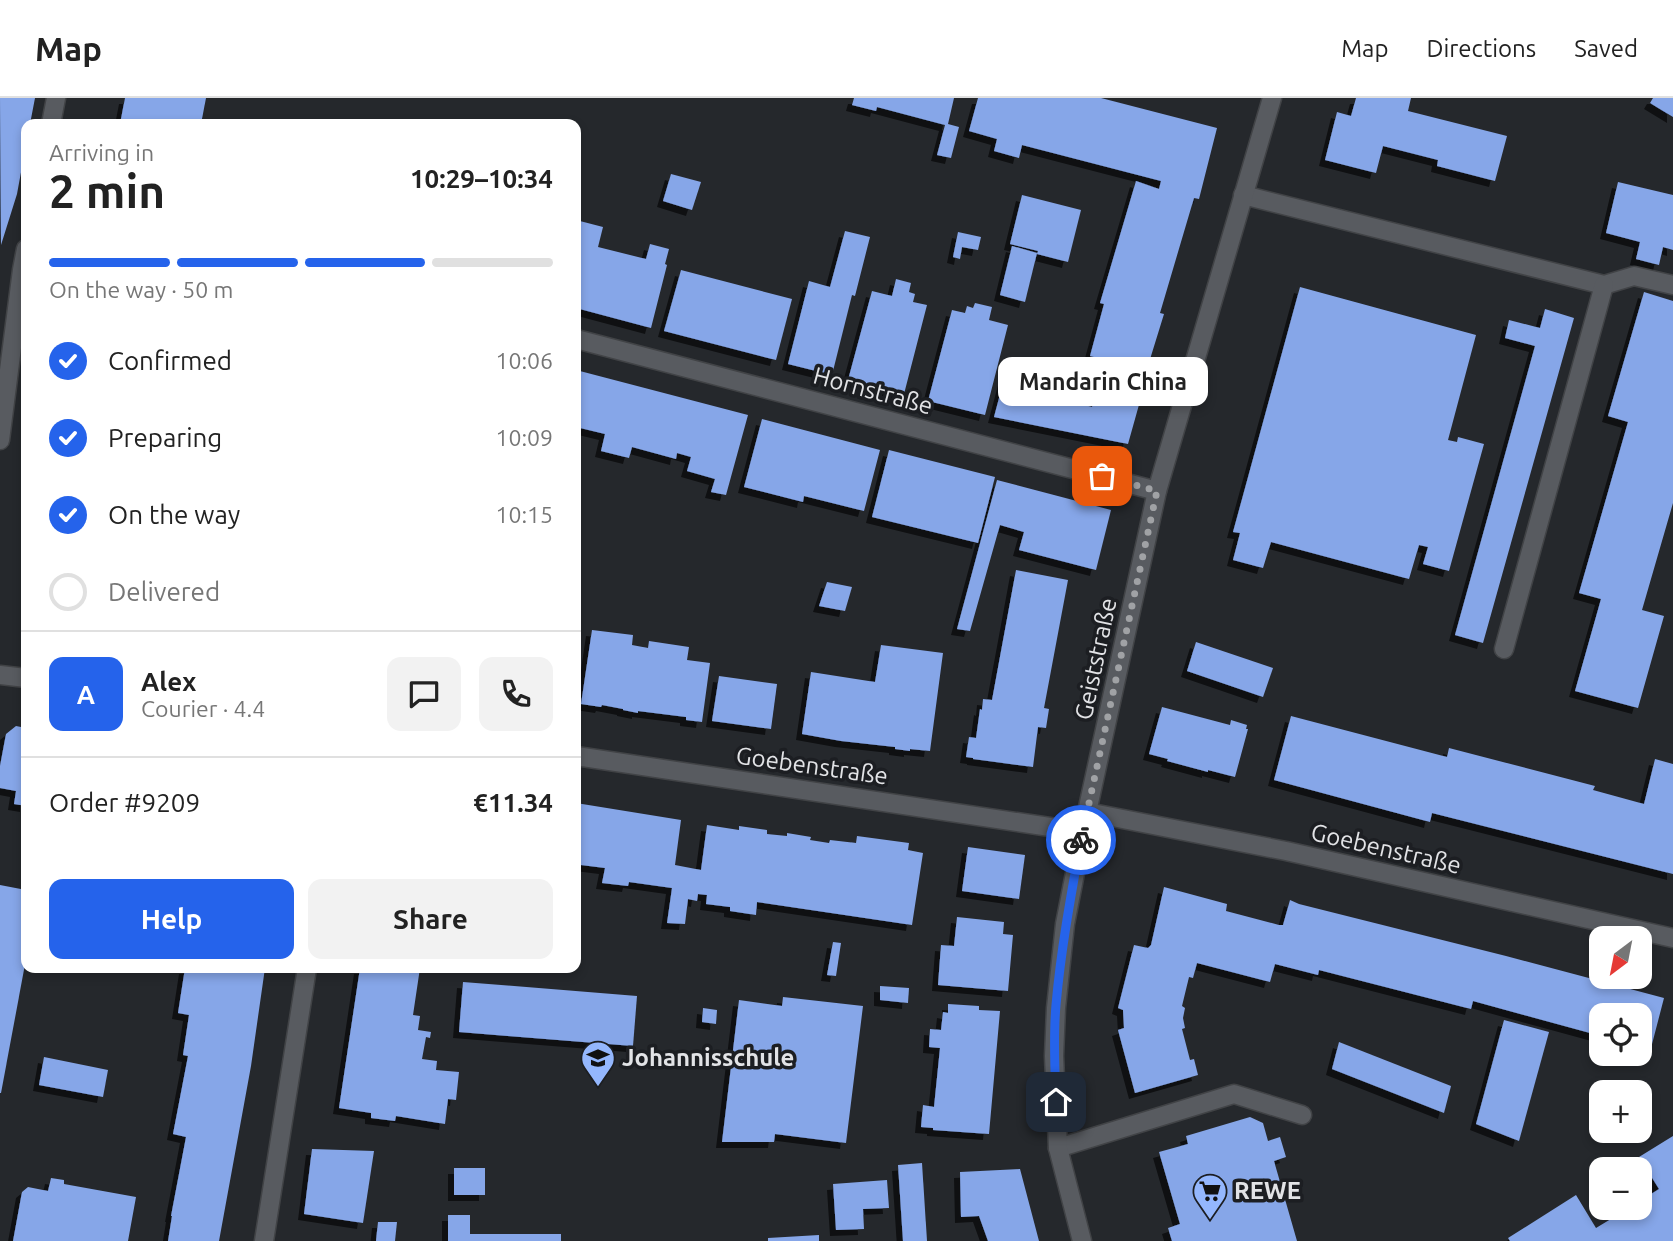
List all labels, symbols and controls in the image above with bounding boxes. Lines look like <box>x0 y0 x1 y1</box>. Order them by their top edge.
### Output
text: Map <box>35 30 102 67</box>
text: Map <box>1341 35 1388 62</box>
text: Directions <box>1426 35 1536 62</box>
text: Saved <box>1574 35 1638 62</box>
text: Arriving in <box>49 140 154 165</box>
text: 10:29–10:34 <box>410 164 553 193</box>
text: 2 min <box>49 165 165 217</box>
text: On the way · 50 m <box>49 277 233 302</box>
icon: check <box>49 342 87 380</box>
text: Confirmed <box>108 346 232 375</box>
text: 10:06 <box>495 348 553 373</box>
callout: Mandarin China <box>997 357 1207 406</box>
street label: Hornstraße <box>810 362 936 419</box>
text: Mandarin China <box>1019 369 1187 394</box>
icon: check <box>49 419 87 457</box>
text: Preparing <box>108 423 222 452</box>
text: 10:09 <box>495 425 553 450</box>
pin <box>1072 446 1132 506</box>
icon: bag <box>1083 457 1121 495</box>
icon: check <box>49 496 87 534</box>
text: On the way <box>108 500 240 529</box>
text: 10:15 <box>495 502 553 527</box>
text: Delivered <box>108 577 220 606</box>
street label: Geiststraße <box>1069 596 1122 722</box>
button: chat <box>387 657 461 731</box>
button: phone <box>479 657 553 731</box>
text: Alex <box>141 667 196 696</box>
text: A <box>77 680 95 709</box>
text: Courier · 4.4 <box>141 696 265 721</box>
street label: Goebenstraße <box>734 741 890 790</box>
text: Order #9209 <box>49 788 200 817</box>
text: €11.34 <box>473 788 553 817</box>
courier <box>1046 805 1116 875</box>
street label: Goebenstraße <box>1308 818 1464 879</box>
icon: bike <box>1062 821 1100 859</box>
button: Help <box>49 879 294 959</box>
button: Share <box>308 879 553 959</box>
north arrow <box>1589 926 1652 989</box>
map controls <box>1589 926 1652 1220</box>
button: locate <box>1589 1003 1652 1066</box>
school or university icon: Johannisschule <box>579 1039 617 1088</box>
place label: Johannisschule <box>622 1044 794 1071</box>
pin <box>1026 1072 1086 1132</box>
button: + <box>1589 1080 1652 1143</box>
icon: home <box>1037 1083 1075 1121</box>
button: − <box>1589 1157 1652 1220</box>
supermarket icon: REWE <box>1191 1172 1229 1221</box>
place label: REWE <box>1234 1177 1301 1204</box>

